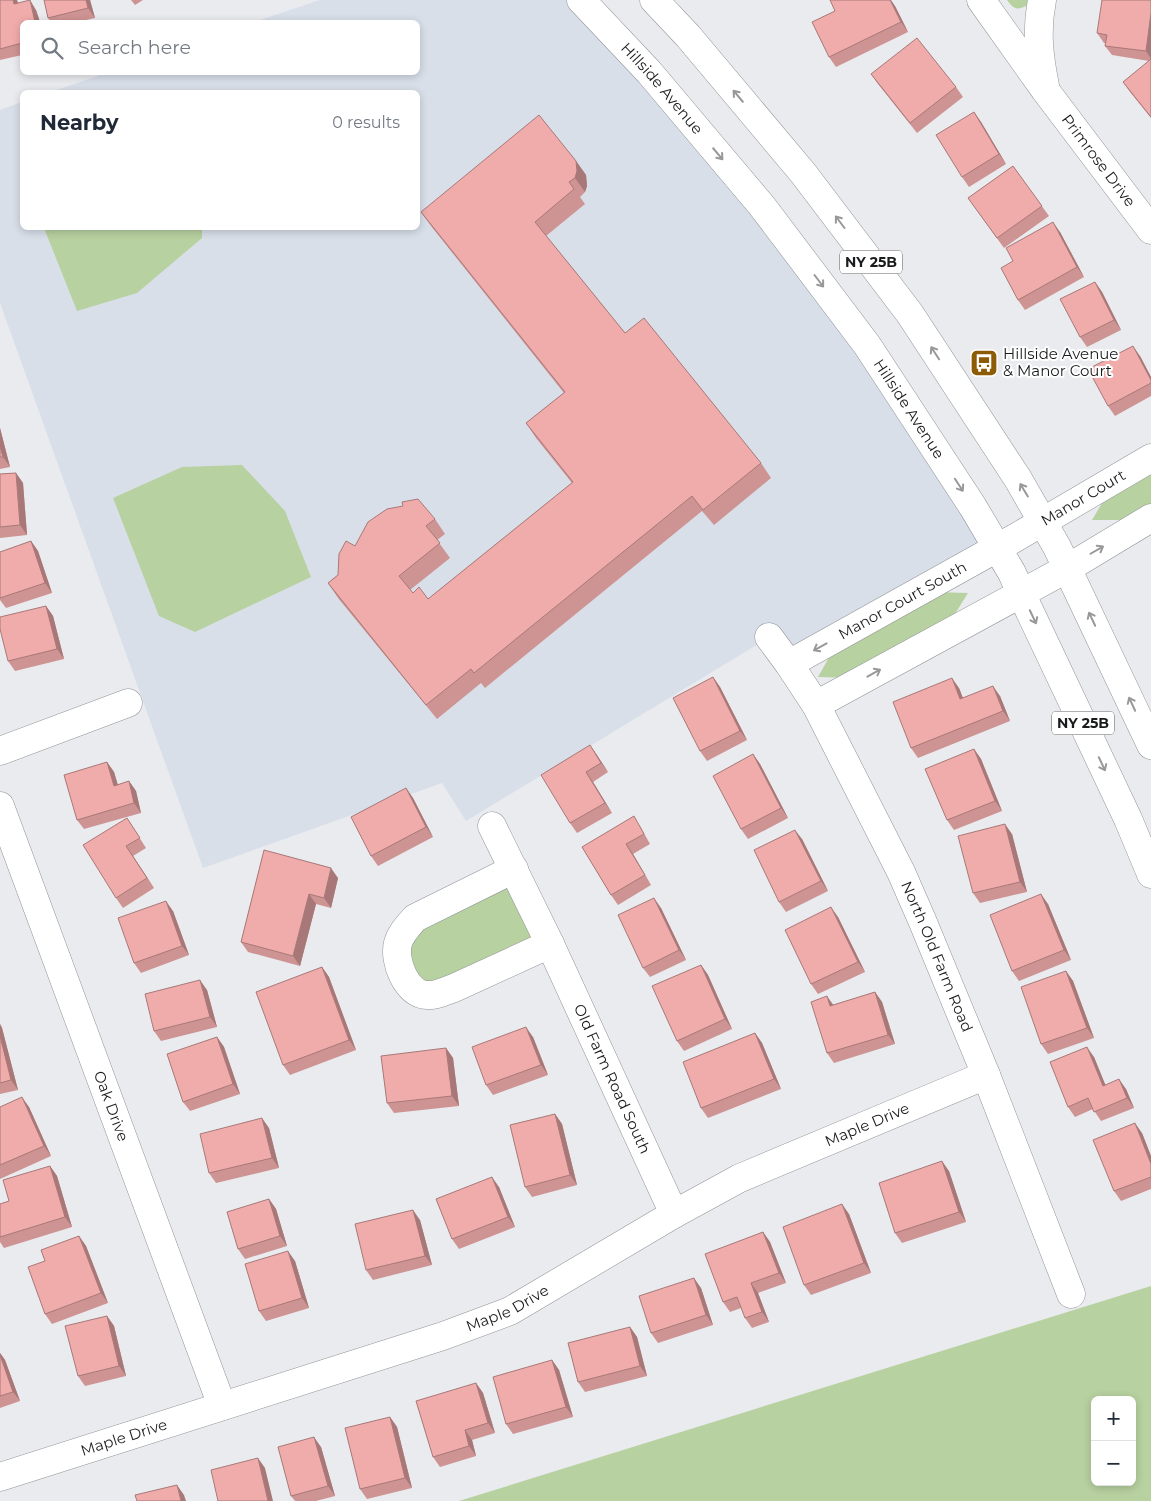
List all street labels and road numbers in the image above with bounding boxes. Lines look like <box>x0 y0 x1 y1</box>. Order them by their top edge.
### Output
street label: Hillside Avenue <box>617 38 707 138</box>
street label: Primrose Drive <box>1058 110 1140 210</box>
road number: NY 25B <box>840 250 902 274</box>
street label: Hillside Avenue <box>870 355 949 462</box>
street label: Manor Court <box>1037 465 1129 530</box>
street label: Manor Court South <box>835 557 970 644</box>
road number: NY 25B <box>1052 711 1114 734</box>
street label: North Old Farm Road <box>897 878 977 1035</box>
street label: Old Farm Road South <box>570 1001 655 1157</box>
street label: Oak Drive <box>90 1068 133 1144</box>
street label: Maple Drive <box>822 1098 912 1150</box>
street label: Maple Drive <box>463 1280 552 1336</box>
street label: Maple Drive <box>78 1414 169 1460</box>

